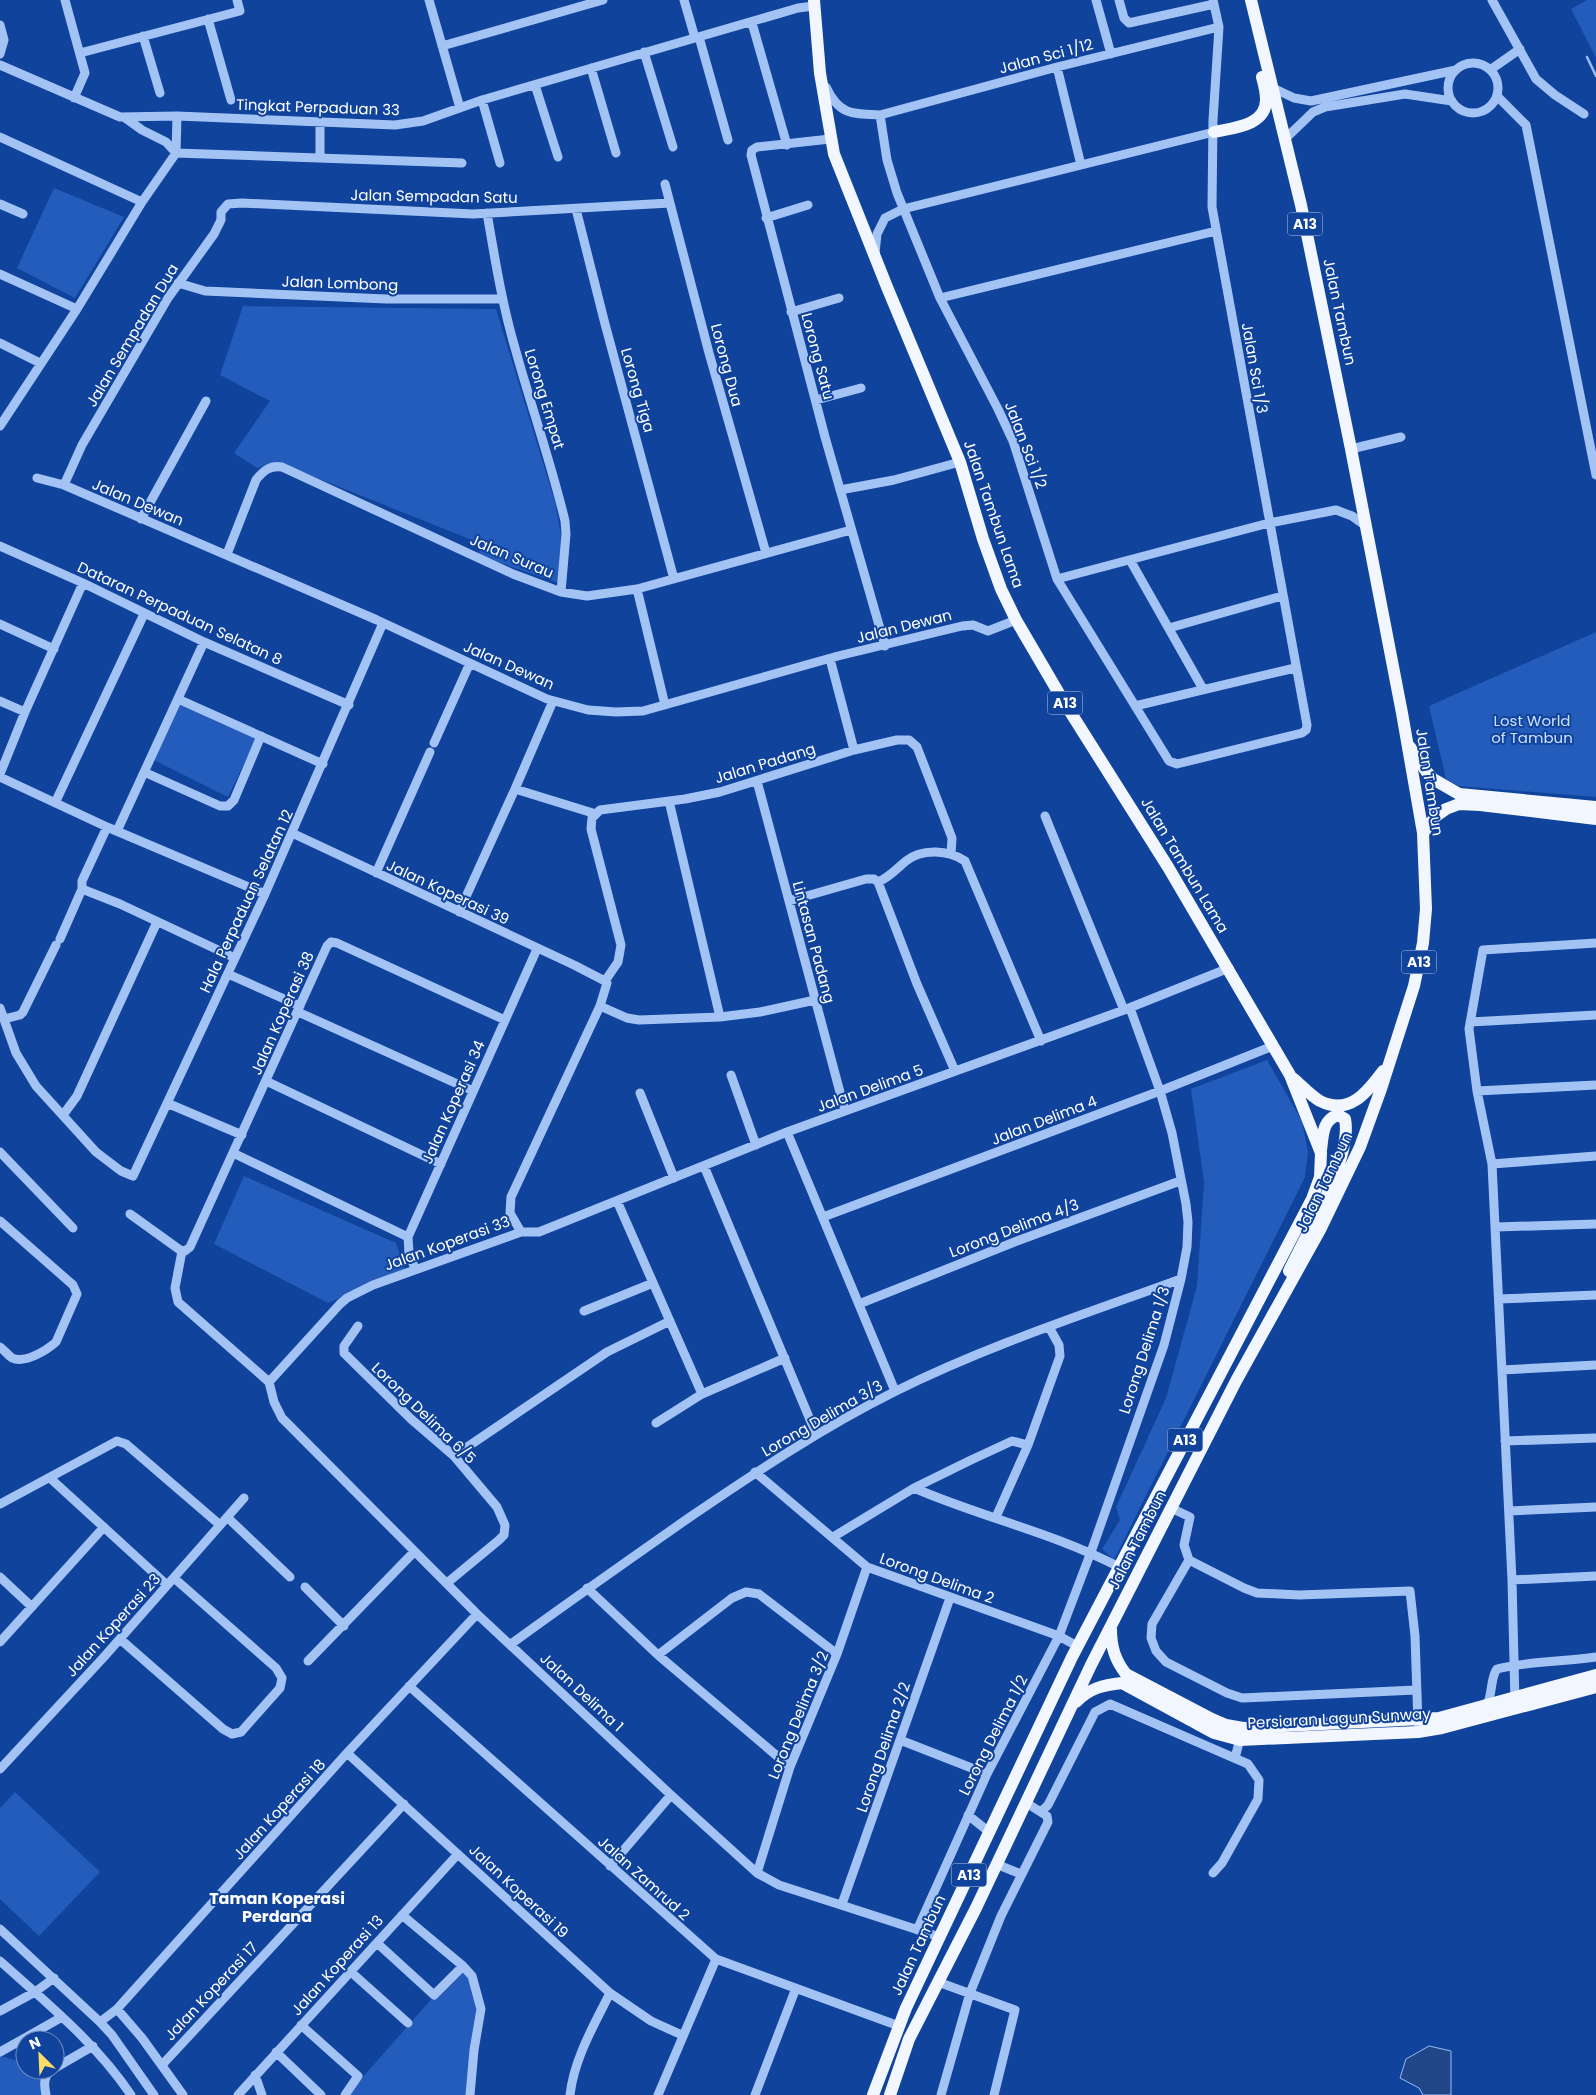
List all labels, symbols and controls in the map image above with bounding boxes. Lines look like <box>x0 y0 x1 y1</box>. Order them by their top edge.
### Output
street label: Jalan Sci 1/12 <box>997 33 1095 79</box>
street label: Tingkat Perpaduan 33 <box>236 94 400 120</box>
street label: Jalan Sempadan Satu <box>350 184 518 208</box>
road number: A13 <box>1288 212 1322 235</box>
street label: Jalan Tambun <box>1318 257 1362 367</box>
street label: Jalan Sempadan Dua <box>81 259 183 411</box>
street label: Jalan Lombong <box>281 270 399 296</box>
street label: Lorong Satu <box>796 310 840 402</box>
street label: Lorong Dua <box>706 321 748 409</box>
street label: Jalan Sci 1/3 <box>1237 321 1273 415</box>
street label: Lorong Tiga <box>616 345 660 435</box>
street label: Lorong Empat <box>520 346 570 452</box>
street label: Jalan Sci 1/2 <box>1000 398 1052 492</box>
street label: Jalan Tambun Lama <box>959 437 1029 591</box>
street label: Jalan Dewan <box>89 473 187 531</box>
street label: Jalan Surau <box>467 529 557 583</box>
street label: Dataran Perpaduan Selatan 8 <box>74 556 286 670</box>
street label: Jalan Dewan <box>854 604 954 648</box>
street label: Jalan Dewan <box>460 636 558 694</box>
road number: A13 <box>1048 691 1082 714</box>
park label: Lost World of Tambun <box>1491 710 1573 748</box>
street label: Jalan Tambun <box>1411 727 1449 837</box>
street label: Jalan Padang <box>712 738 818 788</box>
street label: Jalan Tambun Lama <box>1136 793 1234 937</box>
street label: Hala Perpaduan Selatan 12 <box>194 806 298 996</box>
street label: Jalan Koperasi 39 <box>383 854 513 930</box>
street label: Lintasan Padang <box>788 879 840 1005</box>
street label: Jalan Koperasi 38 <box>245 948 319 1078</box>
road number: A13 <box>1402 950 1436 974</box>
street label: Jalan Koperasi 34 <box>416 1037 490 1167</box>
street label: Jalan Delima 5 <box>814 1059 926 1117</box>
street label: Jalan Delima 4 <box>988 1090 1100 1150</box>
street label: Jalan Tambun <box>1291 1129 1357 1235</box>
street label: Lorong Delima 4/3 <box>946 1194 1082 1262</box>
street label: Jalan Koperasi 33 <box>381 1210 513 1276</box>
street label: Lorong Delima 1/3 <box>1114 1284 1174 1416</box>
street label: Lorong Delima 6/5 <box>367 1358 481 1468</box>
street label: Lorong Delima 3/3 <box>758 1375 886 1461</box>
road number: A13 <box>1168 1428 1202 1452</box>
street label: Jalan Tambun <box>1103 1487 1171 1593</box>
street label: Lorong Delima 2 <box>877 1548 997 1608</box>
street label: Jalan Koperasi 23 <box>61 1569 165 1681</box>
street label: Jalan Delima 1 <box>536 1648 628 1736</box>
street label: Lorong Delima 3/2 <box>763 1648 833 1782</box>
street label: Lorong Delima 1/2 <box>954 1671 1032 1799</box>
street label: Lorong Delima 2/2 <box>851 1679 915 1815</box>
street label: Persiaran Lagun Sunway <box>1247 1703 1432 1733</box>
street label: Jalan Koperasi 18 <box>228 1754 330 1864</box>
street label: Jalan Zamrud 2 <box>593 1831 695 1925</box>
street label: Jalan Koperasi 19 <box>465 1839 573 1943</box>
road number: A13 <box>952 1864 986 1886</box>
district label: Taman Koperasi Perdana <box>209 1887 345 1928</box>
street label: Jalan Tambun <box>886 1891 950 1999</box>
street label: Jalan Koperasi 13 <box>286 1910 388 2020</box>
street label: Jalan Koperasi 17 <box>160 1937 262 2045</box>
north arrow <box>15 2030 65 2080</box>
text: N <box>26 2032 44 2054</box>

